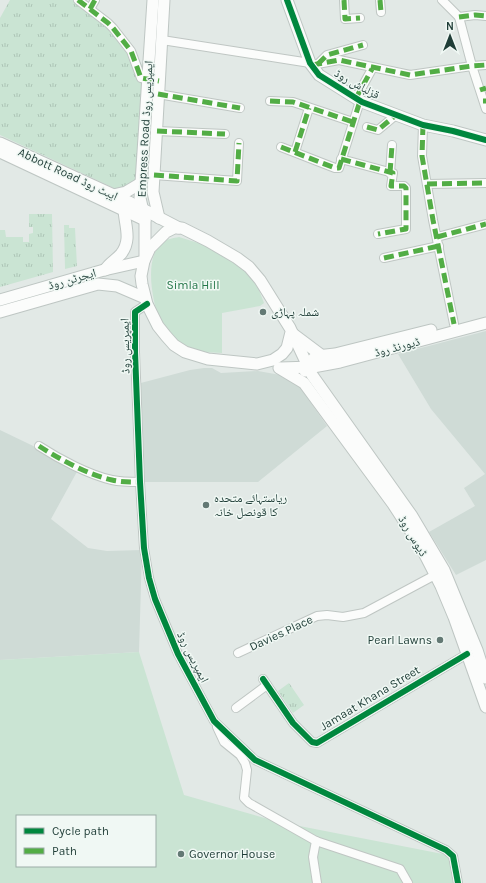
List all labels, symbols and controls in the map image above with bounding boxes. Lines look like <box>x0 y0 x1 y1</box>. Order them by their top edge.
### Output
north arrow <box>430 16 470 56</box>
text: N <box>446 20 454 33</box>
street label: Empress Road ایمپریس روڈ <box>134 60 156 198</box>
street label: قزلباش روڈ <box>332 66 382 102</box>
street label: Abbott Road ایبٹ روڈ <box>16 145 120 204</box>
street label: ایجرٹن روڈ <box>47 265 98 293</box>
park label: Simla Hill <box>166 278 220 292</box>
place label: شملہ پہاڑی <box>271 305 319 319</box>
marker: شملہ پہاڑی <box>258 307 268 317</box>
street label: ایمپریس روڈ <box>118 318 133 374</box>
street label: ڈیورنڈ روڈ <box>373 334 421 360</box>
place label: ریاستہائے متحدہ کا قونصل خانہ <box>214 491 287 519</box>
marker: ریاستہائے متحدہ کا قونصل خانہ <box>201 500 211 510</box>
street label: ڈیوس روڈ <box>395 513 431 559</box>
street label: Davies Place <box>247 612 315 654</box>
street label: ایمپریس روڈ <box>174 629 212 685</box>
place label: Pearl Lawns <box>368 633 432 647</box>
marker: Pearl Lawns <box>435 635 445 645</box>
street label: Jamaat Khana Street <box>318 662 423 733</box>
legend <box>16 815 156 867</box>
text: Cycle path <box>52 824 109 838</box>
text: Path <box>52 844 77 858</box>
place label: Governor House <box>189 847 275 861</box>
marker: Governor House <box>176 849 186 859</box>

